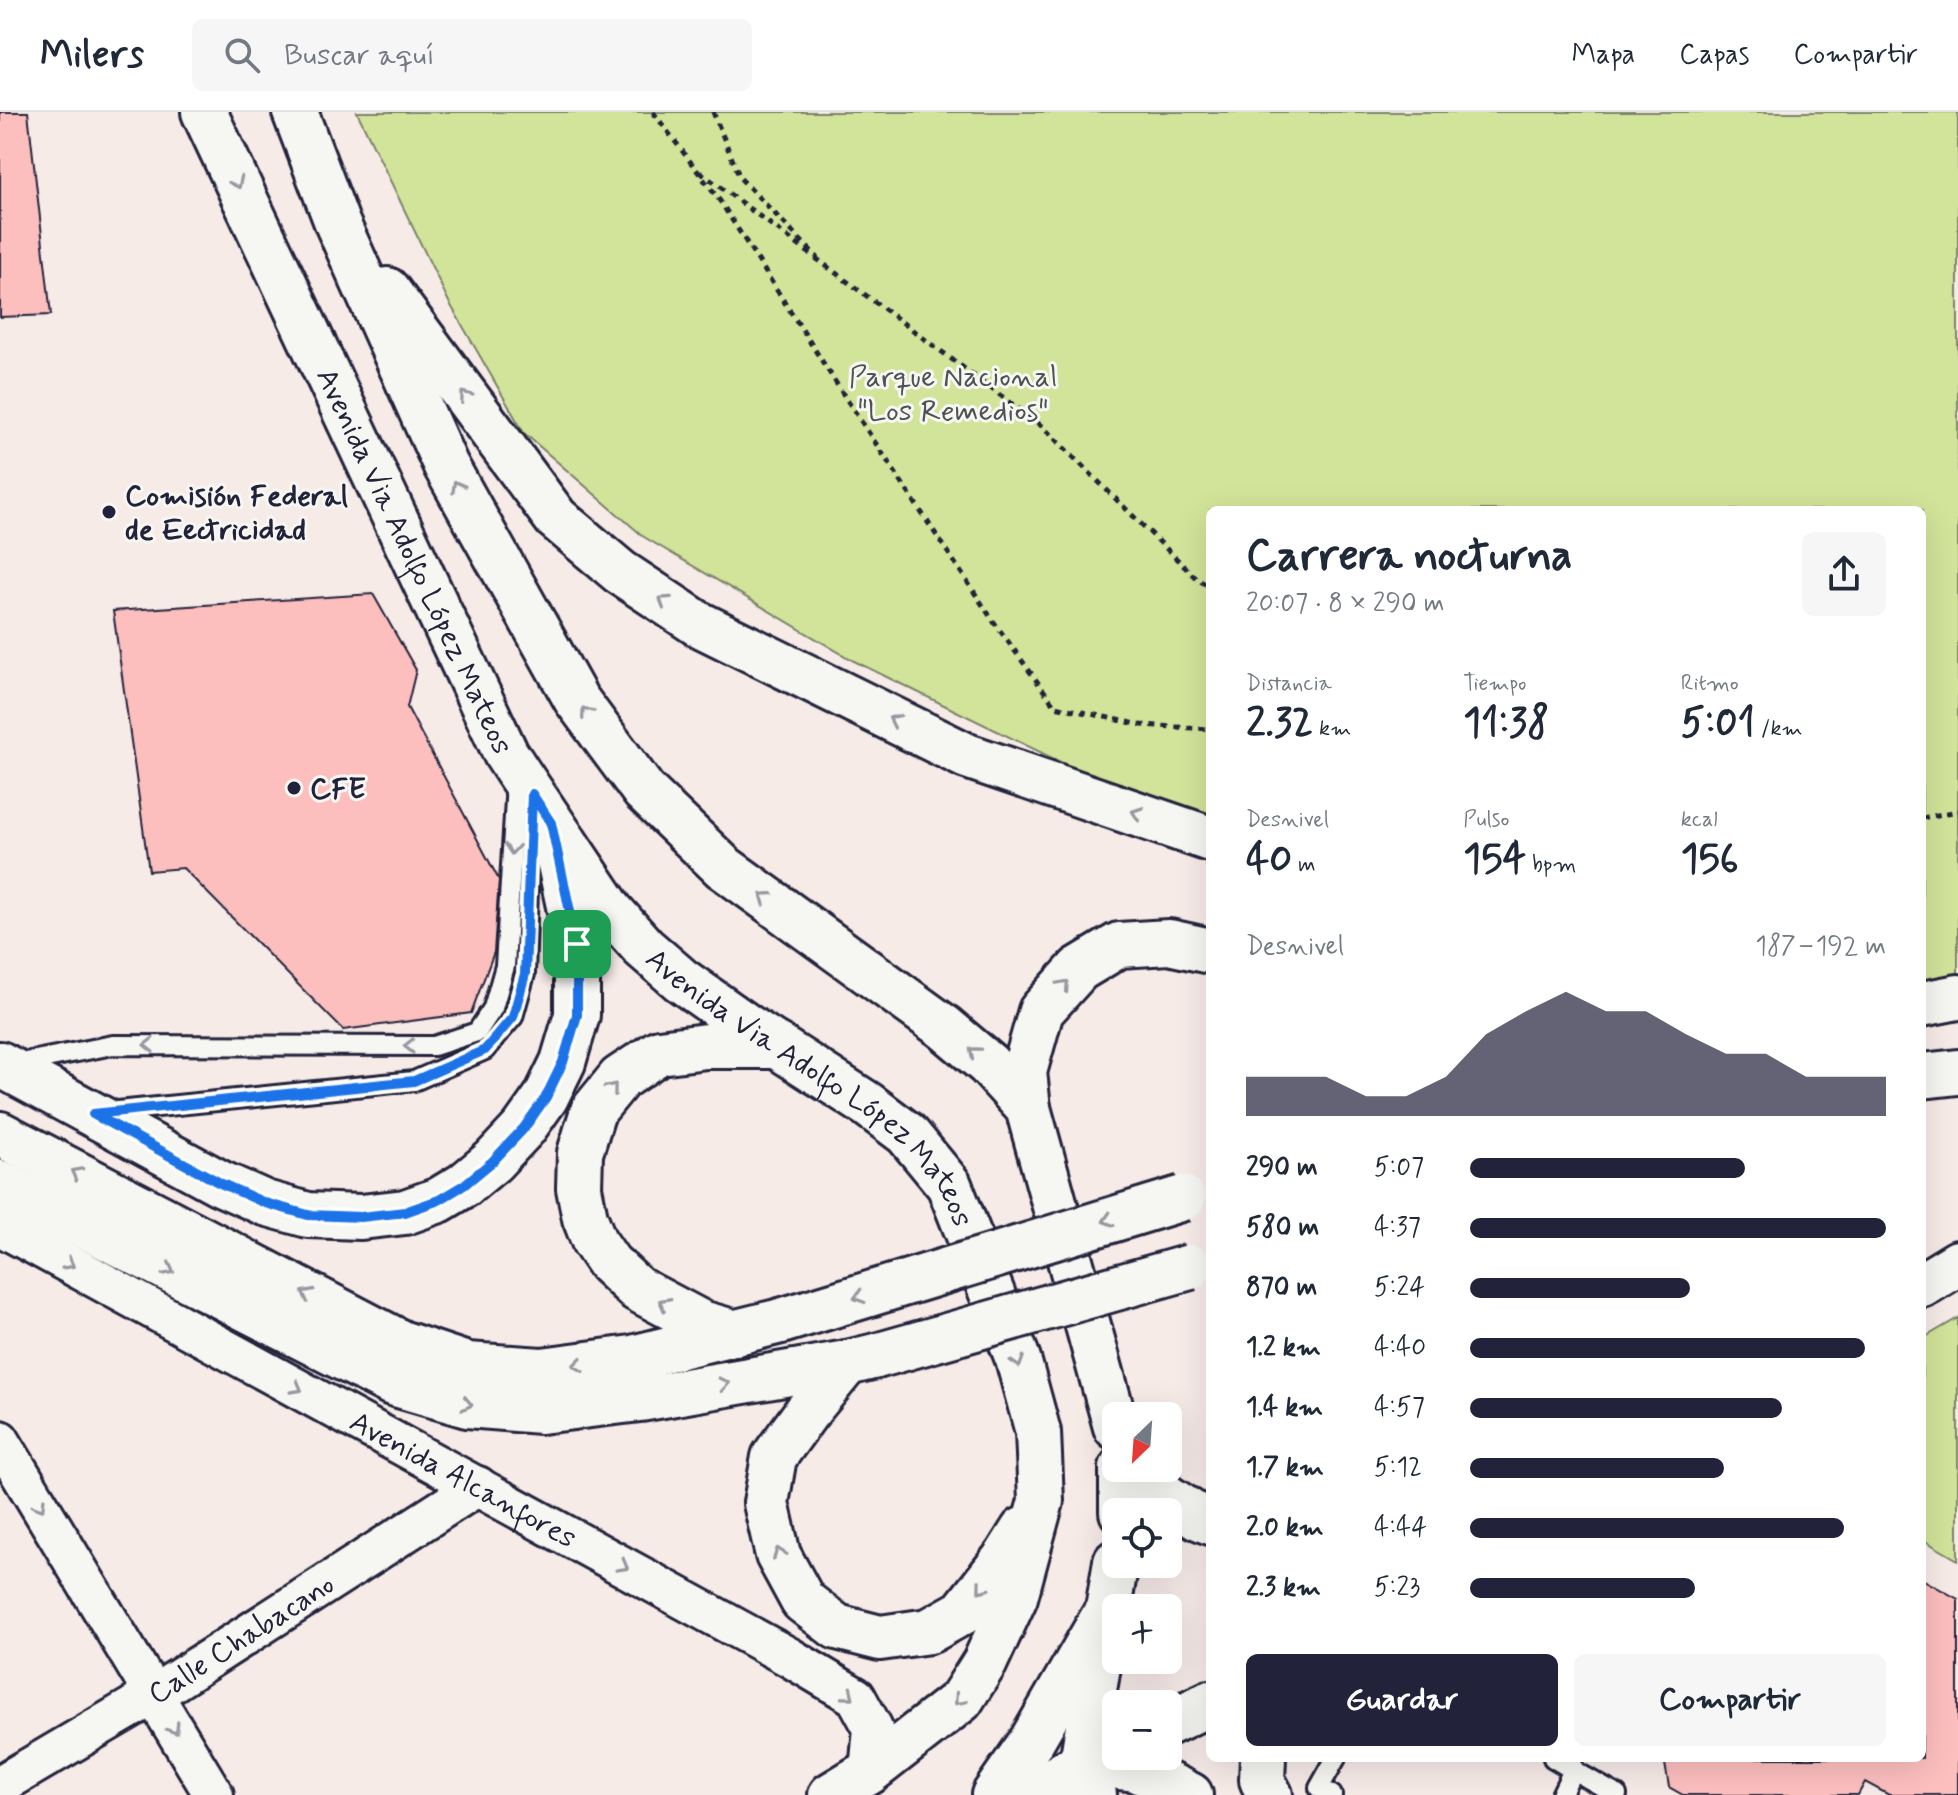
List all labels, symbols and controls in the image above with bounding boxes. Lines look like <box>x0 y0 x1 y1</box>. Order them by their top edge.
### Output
search box <box>192 19 752 91</box>
text: Milers <box>40 31 144 80</box>
icon: search <box>220 33 264 77</box>
text: Buscar aquí <box>284 36 435 75</box>
text: Mapa <box>1571 37 1635 74</box>
text: Capas <box>1679 37 1749 74</box>
text: Compartir <box>1793 37 1918 74</box>
one-way arrow <box>228 174 244 189</box>
park label: Parque Nacional "Los Remedios" <box>849 358 1057 431</box>
street label: Avenida Via Adolfo López Mateos <box>306 362 521 761</box>
one-way arrow <box>461 390 475 405</box>
place label: Comisión Federal de Eectricidad <box>125 477 348 550</box>
one-way arrow <box>451 480 467 495</box>
marker: Comisión Federal de Eectricidad <box>100 503 118 521</box>
text: Carrera nocturna <box>1246 528 1572 586</box>
button: share <box>1802 532 1886 616</box>
text: 20:07 · 8 × 290 m <box>1246 587 1444 621</box>
one-way arrow <box>658 596 672 611</box>
text: Distancia <box>1246 670 1332 698</box>
text: Tiempo <box>1463 670 1527 698</box>
text: Ritmo <box>1681 670 1739 698</box>
text: 2.32 <box>1246 698 1313 750</box>
text: 11:38 <box>1463 698 1549 750</box>
text: 5:01 <box>1681 698 1755 750</box>
one-way arrow <box>581 706 595 720</box>
one-way arrow <box>888 714 903 730</box>
text: km <box>1313 715 1351 743</box>
text: /km <box>1755 715 1803 743</box>
place label: CFE <box>310 770 366 809</box>
marker: CFE <box>285 779 303 797</box>
text: Desnivel <box>1246 806 1329 834</box>
text: Pulso <box>1463 806 1509 834</box>
text: kcal <box>1681 806 1718 834</box>
one-way arrow <box>1130 807 1144 823</box>
text: 40 <box>1246 834 1292 886</box>
text: 154 <box>1463 834 1526 886</box>
text: 156 <box>1681 834 1739 886</box>
one-way arrow <box>504 843 521 856</box>
text: m <box>1292 851 1316 879</box>
text: bpm <box>1526 851 1576 879</box>
one-way arrow <box>759 893 774 907</box>
pin <box>543 910 611 978</box>
icon: arrive <box>555 922 599 966</box>
text: Desnivel <box>1246 930 1344 964</box>
text: 187–192 m <box>1755 930 1886 964</box>
street label: Avenida Via Adolfo López Mateos <box>637 940 981 1232</box>
one-way arrow <box>1054 980 1068 995</box>
one-way arrow <box>142 1036 155 1054</box>
one-way arrow <box>402 1037 415 1055</box>
one-way arrow <box>969 1047 983 1062</box>
one-way arrow <box>603 1082 617 1097</box>
text: 290 m <box>1246 1151 1318 1185</box>
text: 5:07 <box>1374 1151 1424 1185</box>
one-way arrow <box>70 1168 85 1183</box>
one-way arrow <box>1102 1211 1116 1227</box>
text: 580 m <box>1246 1211 1319 1245</box>
text: 4:37 <box>1374 1211 1421 1245</box>
one-way arrow <box>60 1254 75 1269</box>
one-way arrow <box>161 1260 176 1275</box>
text: 870 m <box>1246 1271 1317 1305</box>
text: 5:24 <box>1374 1271 1425 1305</box>
one-way arrow <box>853 1287 867 1303</box>
one-way arrow <box>300 1288 315 1303</box>
one-way arrow <box>658 1298 673 1313</box>
text: 1.2 km <box>1246 1331 1321 1365</box>
text: 4:40 <box>1374 1331 1426 1365</box>
one-way arrow <box>1009 1354 1025 1368</box>
one-way arrow <box>571 1356 585 1373</box>
one-way arrow <box>718 1377 731 1394</box>
one-way arrow <box>288 1378 303 1394</box>
text: 1.4 km <box>1246 1391 1323 1425</box>
text: 4:57 <box>1374 1391 1425 1425</box>
one-way arrow <box>460 1394 473 1411</box>
north arrow <box>1102 1402 1182 1482</box>
map controls <box>1102 1402 1182 1770</box>
street label: Avenida Alcanfores <box>342 1403 583 1558</box>
text: 1.7 km <box>1246 1451 1324 1485</box>
text: 5:12 <box>1374 1451 1422 1485</box>
one-way arrow <box>30 1497 46 1512</box>
button: locate <box>1102 1498 1182 1578</box>
text: 2.0 km <box>1246 1511 1324 1545</box>
text: 4:44 <box>1374 1511 1427 1545</box>
one-way arrow <box>772 1547 789 1561</box>
one-way arrow <box>615 1556 629 1572</box>
street label: Calle Chabacano <box>141 1565 342 1714</box>
text: 2.3 km <box>1246 1571 1321 1605</box>
text: 5:23 <box>1374 1571 1420 1605</box>
one-way arrow <box>977 1579 991 1594</box>
button: + <box>1102 1594 1182 1674</box>
button: Guardar <box>1246 1654 1558 1746</box>
button: Compartir <box>1574 1654 1886 1746</box>
one-way arrow <box>839 1685 854 1699</box>
one-way arrow <box>954 1690 968 1705</box>
button: − <box>1102 1690 1182 1770</box>
one-way arrow <box>164 1720 180 1735</box>

